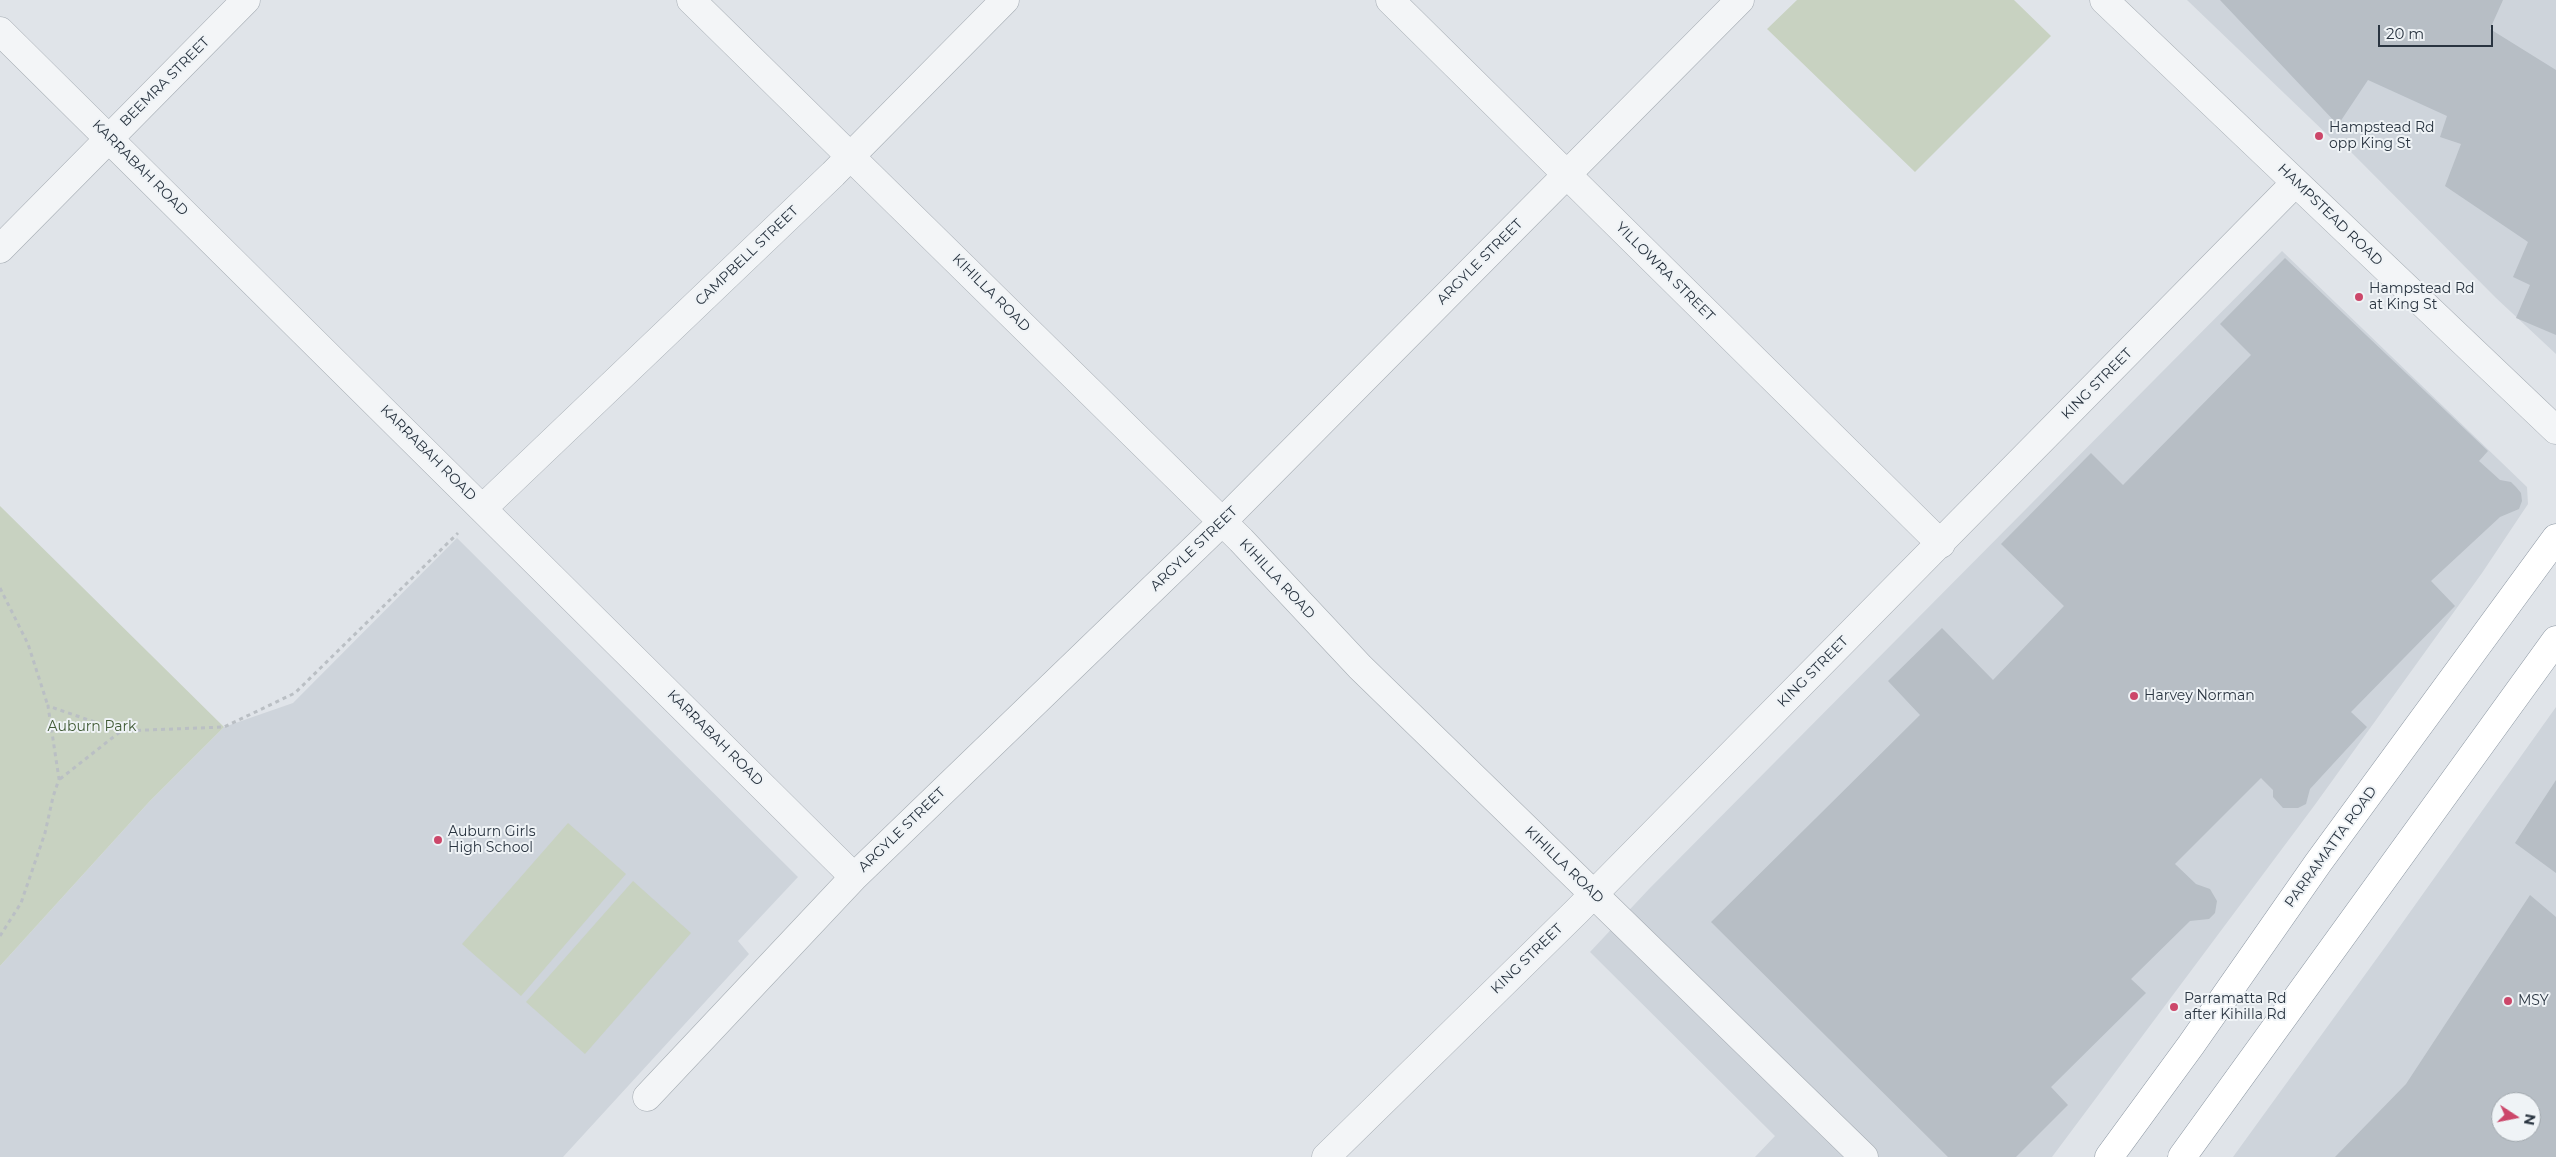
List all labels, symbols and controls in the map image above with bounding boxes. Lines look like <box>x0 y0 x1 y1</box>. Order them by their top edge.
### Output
scale bar <box>2381 15 2496 47</box>
text: 20 m <box>2386 24 2424 43</box>
street label: BEEMRA STREET <box>117 34 213 130</box>
street label: KARRABAH ROAD <box>89 117 191 219</box>
place label: Hampstead Rd opp King St <box>2329 120 2435 152</box>
marker: Hampstead Rd opp King St <box>2313 130 2325 142</box>
street label: HAMPSTEAD ROAD <box>2274 161 2386 269</box>
street label: CAMPBELL STREET <box>692 203 802 309</box>
street label: ARGYLE STREET <box>1434 216 1526 308</box>
street label: YILLOWRA STREET <box>1612 219 1718 325</box>
street label: KIHILLA ROAD <box>949 251 1033 335</box>
place label: Hampstead Rd at King St <box>2369 281 2475 314</box>
marker: Hampstead Rd at King St <box>2353 291 2365 303</box>
street label: KING STREET <box>2058 345 2136 423</box>
street label: KARRABAH ROAD <box>377 402 479 504</box>
street label: ARGYLE STREET <box>1147 503 1241 595</box>
street label: KIHILLA ROAD <box>1236 535 1318 623</box>
street label: KING STREET <box>1774 633 1852 711</box>
street label: KARRABAH ROAD <box>664 687 766 789</box>
place label: Harvey Norman <box>2144 688 2255 704</box>
marker: Harvey Norman <box>2128 690 2140 702</box>
park label: Auburn Park <box>48 719 136 735</box>
street label: PARRAMATTA ROAD <box>2281 783 2381 911</box>
street label: ARGYLE STREET <box>855 784 949 876</box>
street label: KIHILLA ROAD <box>1521 823 1607 907</box>
place label: Auburn Girls High School <box>448 824 536 856</box>
marker: Auburn Girls High School <box>432 834 444 846</box>
street label: KING STREET <box>1488 920 1566 998</box>
place label: Parramatta Rd after Kihilla Rd <box>2184 991 2286 1024</box>
place label: MSY <box>2518 993 2549 1009</box>
marker: MSY <box>2502 995 2514 1007</box>
marker: Parramatta Rd after Kihilla Rd <box>2168 1001 2180 1013</box>
north arrow <box>2491 1092 2541 1142</box>
text: N <box>2520 1112 2540 1127</box>

